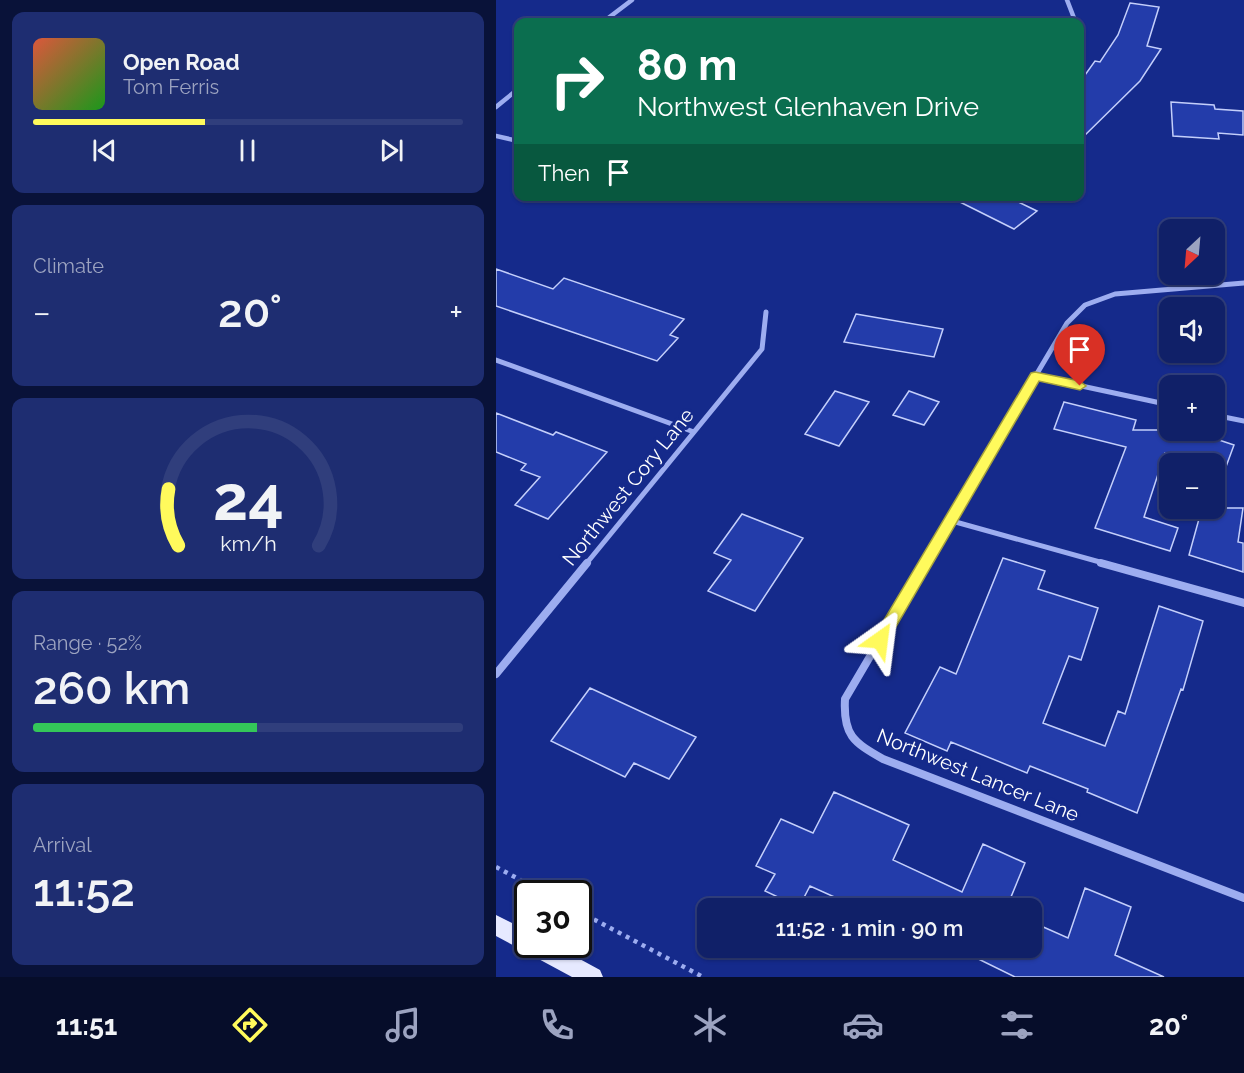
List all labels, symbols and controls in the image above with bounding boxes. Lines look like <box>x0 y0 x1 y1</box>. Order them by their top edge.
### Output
text: 80 m <box>637 41 737 90</box>
icon: right <box>538 42 616 120</box>
text: Open Road <box>123 49 240 75</box>
text: Tom Ferris <box>123 75 219 99</box>
text: Northwest Glenhaven Drive <box>637 91 979 122</box>
icon: previous <box>88 134 121 167</box>
icon: pause <box>231 134 264 167</box>
icon: next <box>375 134 408 167</box>
icon: arrive <box>602 156 635 189</box>
text: Then <box>538 160 590 186</box>
north arrow <box>1159 219 1225 285</box>
map controls <box>1159 219 1225 519</box>
text: Climate <box>33 254 104 278</box>
text: 20° <box>218 285 282 338</box>
text: − <box>33 293 51 332</box>
text: + <box>449 293 463 332</box>
button: sound <box>1159 297 1225 363</box>
pin <box>1054 324 1105 386</box>
icon: arrive <box>1063 333 1096 366</box>
button: + <box>1159 375 1225 441</box>
street label: Northwest Cory Lane <box>557 403 699 570</box>
button: − <box>1159 453 1225 519</box>
text: 24 <box>213 461 283 535</box>
text: km/h <box>220 531 276 556</box>
position arrow <box>848 608 912 672</box>
text: Range · 52% <box>33 631 142 655</box>
text: 260 km <box>33 662 190 715</box>
street label: Northwest Lancer Lane <box>873 723 1083 827</box>
text: Arrival <box>33 833 92 857</box>
text: 11:52 <box>33 864 135 917</box>
speed limit sign: 30 <box>514 880 592 958</box>
text: 11:52 · 1 min · 90 m <box>776 915 963 941</box>
icon: directions <box>229 1004 271 1046</box>
icon: music <box>382 1004 424 1046</box>
icon: phone <box>536 1004 578 1046</box>
icon: climate <box>689 1004 731 1046</box>
icon: car <box>842 1004 884 1046</box>
icon: filters <box>996 1004 1038 1046</box>
text: 11:51 <box>56 1010 117 1041</box>
text: 20° <box>1149 1010 1188 1041</box>

